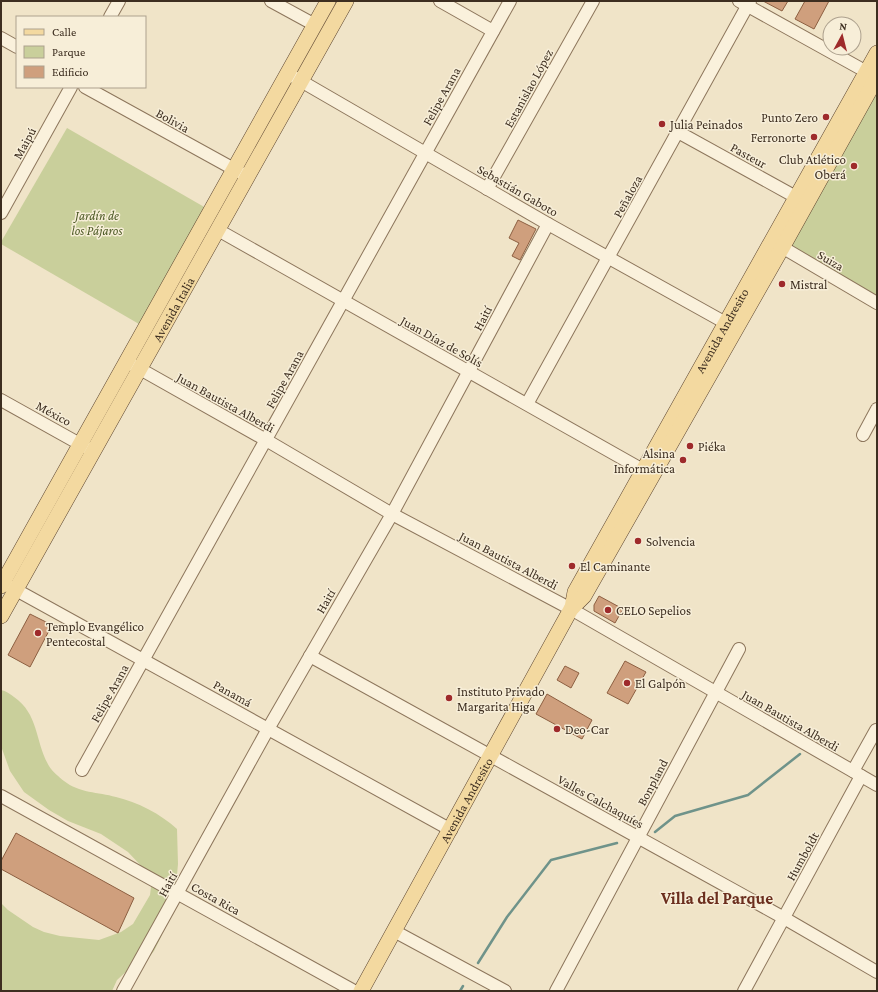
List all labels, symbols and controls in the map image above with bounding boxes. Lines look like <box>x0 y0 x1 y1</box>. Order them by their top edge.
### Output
legend <box>16 16 146 88</box>
north arrow <box>822 16 862 56</box>
text: N <box>839 20 848 33</box>
text: Calle <box>52 25 76 39</box>
text: Parque <box>52 45 85 59</box>
street label: Estanislao López <box>501 46 556 130</box>
street label: Felipe Arana <box>419 64 464 128</box>
text: Edificio <box>52 65 89 79</box>
street label: Bolivia <box>153 105 192 136</box>
place label: Punto Zero <box>761 110 818 125</box>
marker: Punto Zero <box>821 112 831 122</box>
place label: Julia Peinados <box>669 117 743 132</box>
marker: Julia Peinados <box>657 119 667 129</box>
street label: Maipú <box>10 125 39 162</box>
place label: Ferronorte <box>751 130 806 145</box>
marker: Ferronorte <box>809 132 819 142</box>
street label: Pasteur <box>728 139 770 172</box>
place label: Club Atlético Oberá <box>779 152 846 182</box>
street label: Sebastián Gaboto <box>475 161 561 220</box>
marker: Club Atlético Oberá <box>849 161 859 171</box>
street label: Peñaloza <box>610 172 645 220</box>
park label: Jardín de los Pájaros <box>72 208 122 239</box>
street label: Suiza <box>815 247 847 274</box>
street label: Avenida Italia <box>150 274 198 344</box>
place label: Mistral <box>790 277 828 292</box>
marker: Mistral <box>777 279 787 289</box>
street label: Avenida Andresito <box>692 286 752 376</box>
street label: Haití <box>470 303 495 333</box>
street label: Juan Díaz de Solís <box>397 312 486 370</box>
street label: Felipe Arana <box>262 347 307 411</box>
street label: Juan Bautista Alberdi <box>173 369 278 436</box>
street label: México <box>34 398 74 429</box>
place label: Piéka <box>698 439 726 454</box>
marker: Piéka <box>685 441 695 451</box>
place label: Alsina Informática <box>614 446 675 476</box>
marker: Alsina Informática <box>678 455 688 465</box>
street label: Juan Bautista Alberdi <box>456 528 561 593</box>
place label: Solvencia <box>646 534 695 549</box>
marker: Solvencia <box>633 536 643 546</box>
place label: El Caminante <box>580 559 651 574</box>
marker: El Caminante <box>567 561 577 571</box>
street label: Haití <box>313 586 339 616</box>
place label: CELO Sepelios <box>616 603 691 618</box>
marker: CELO Sepelios <box>603 605 613 615</box>
place label: Templo Evangélico Pentecostal <box>46 619 144 649</box>
marker: Templo Evangélico Pentecostal <box>33 628 43 638</box>
street label: Felipe Arana <box>87 661 132 725</box>
place label: El Galpón <box>635 676 686 691</box>
street label: Panamá <box>211 677 255 710</box>
marker: El Galpón <box>622 678 632 688</box>
place label: Instituto Privado Margarita Higa <box>457 684 545 714</box>
street label: Juan Bautista Alberdi <box>739 686 842 755</box>
marker: Instituto Privado Margarita Higa <box>444 693 454 703</box>
place label: Deo-Car <box>565 722 609 737</box>
marker: Deo-Car <box>552 724 562 734</box>
street label: Avenida Andresito <box>437 755 496 845</box>
street label: Bonpland <box>634 756 671 808</box>
street label: Valles Calchaquíes <box>555 772 646 831</box>
street label: Humboldt <box>783 829 822 883</box>
street label: Haití <box>155 869 181 899</box>
street label: Costa Rica <box>189 879 243 918</box>
district label: Villa del Parque <box>660 889 773 908</box>

